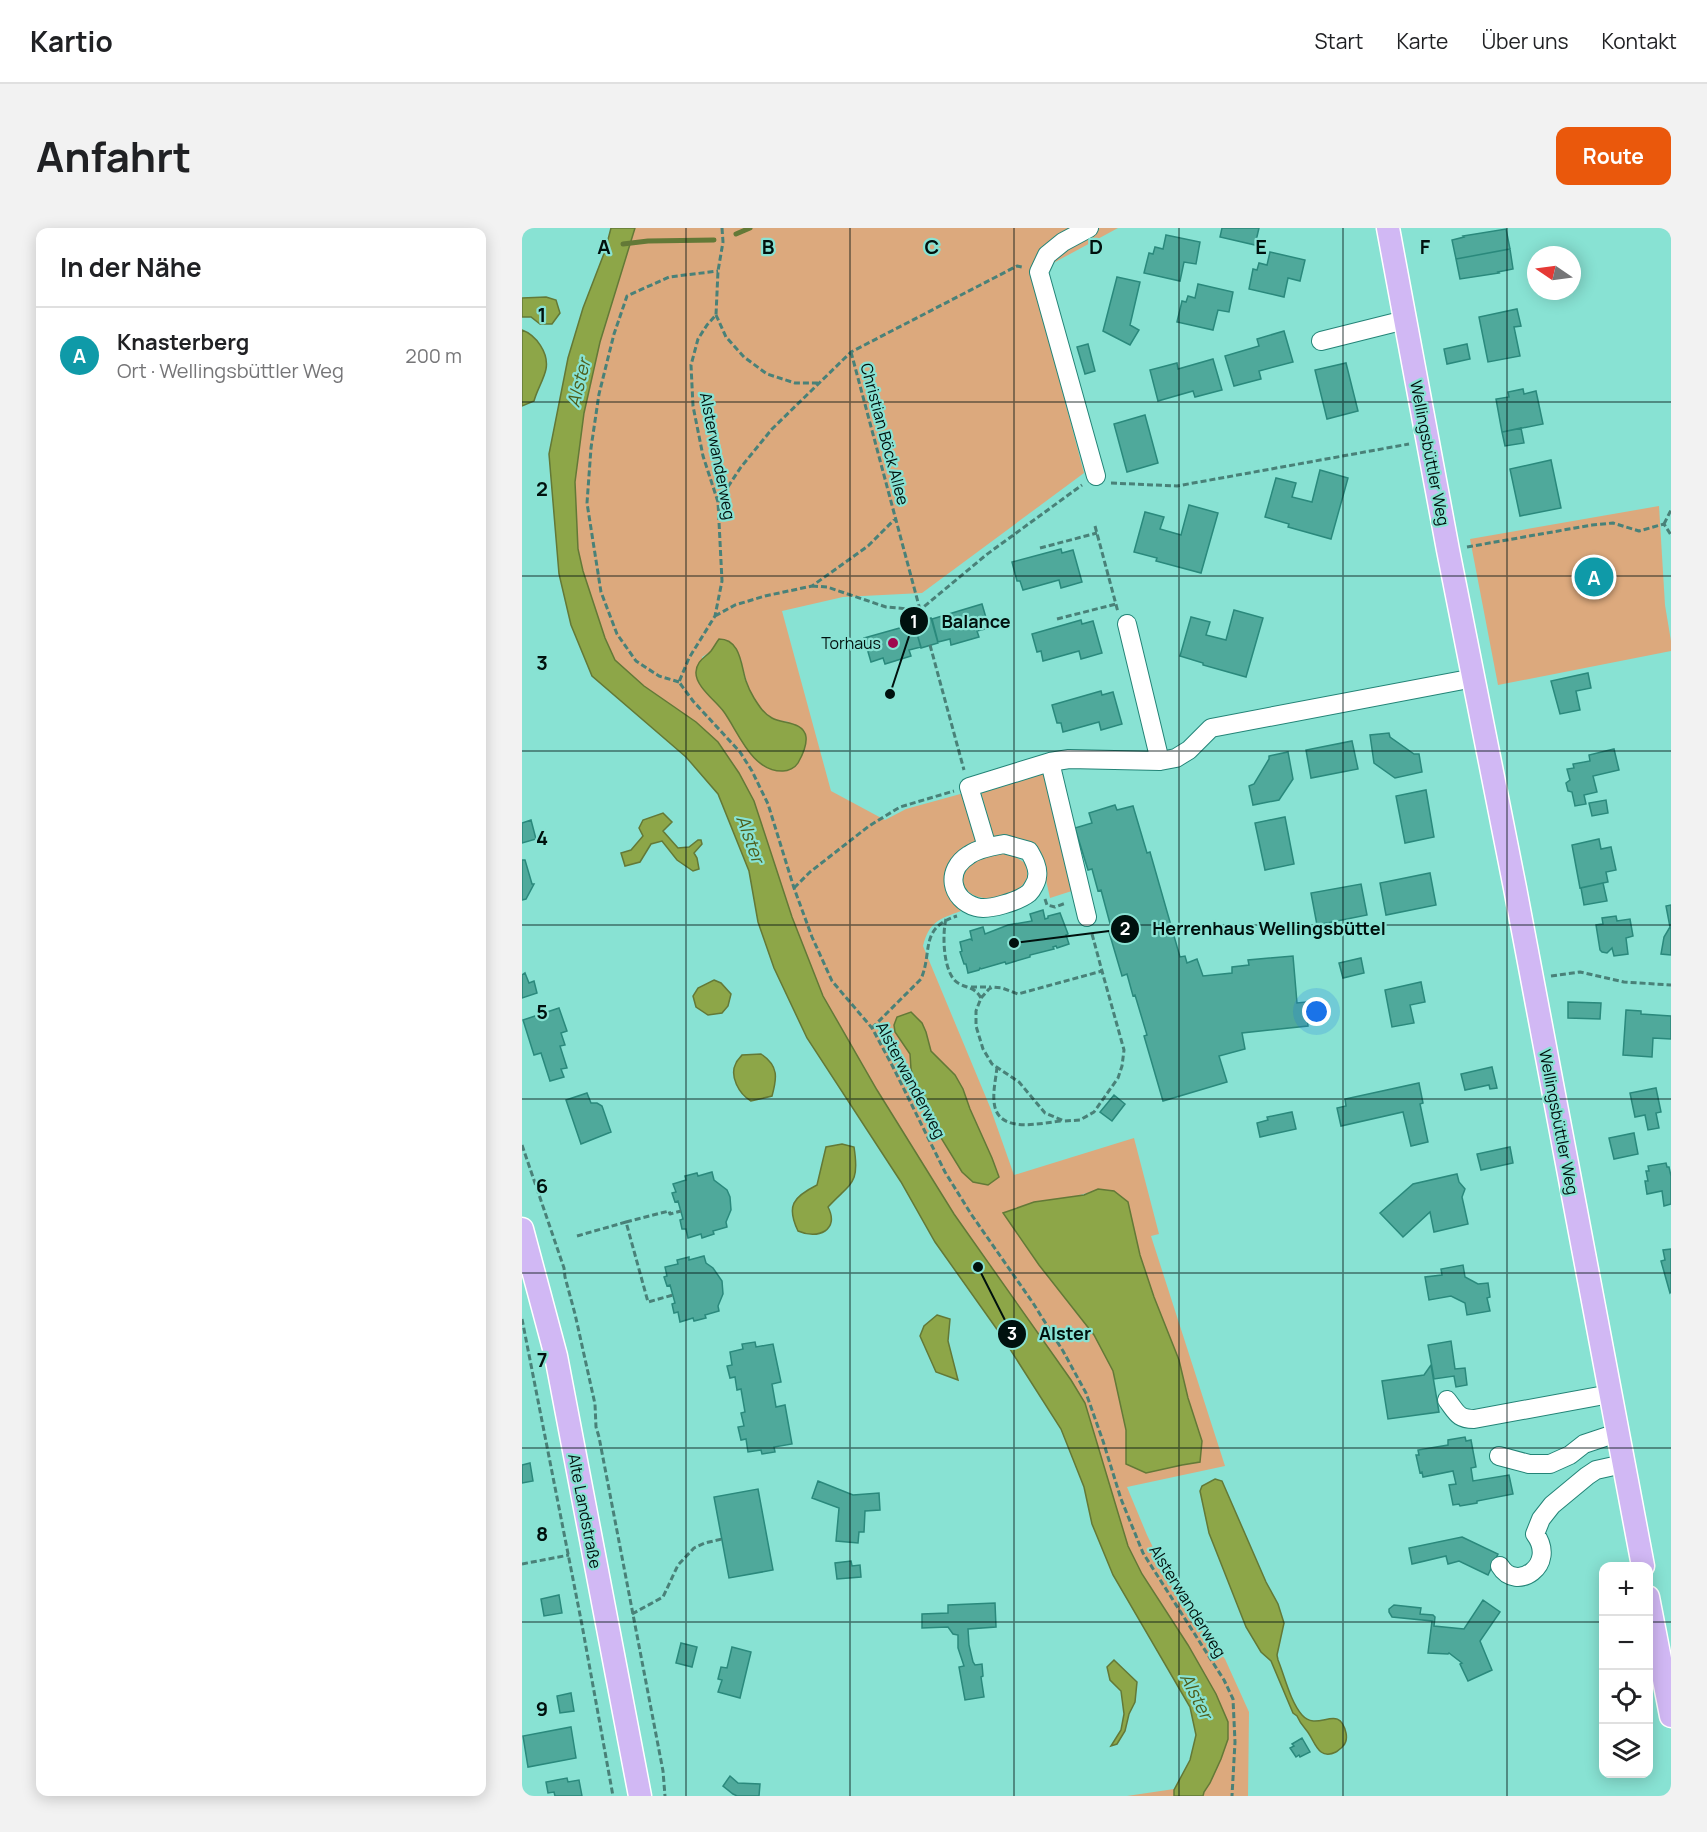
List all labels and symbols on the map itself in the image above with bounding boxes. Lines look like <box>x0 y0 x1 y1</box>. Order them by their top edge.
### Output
text: A <box>597 233 611 260</box>
text: B <box>762 233 775 260</box>
text: C <box>925 233 939 260</box>
text: D <box>1089 233 1103 260</box>
text: E <box>1255 233 1267 260</box>
text: F <box>1420 233 1431 260</box>
north arrow <box>1527 246 1581 300</box>
text: 1 <box>538 301 546 328</box>
water label: Alster <box>560 354 596 409</box>
street label: Christian Böck Allee <box>855 361 915 507</box>
street label: Wellingsbüttler Weg <box>1405 378 1455 528</box>
street label: Alsterwanderweg <box>695 391 741 521</box>
text: 2 <box>536 475 548 502</box>
pin: A <box>1574 554 1614 600</box>
callout: Balance <box>899 603 1022 639</box>
text: 1 <box>910 609 918 633</box>
text: Balance <box>941 609 1011 633</box>
place label: Torhaus <box>821 632 881 654</box>
marker: Torhaus <box>886 636 900 650</box>
text: 3 <box>536 649 548 676</box>
water label: Alster <box>731 812 771 868</box>
text: 4 <box>536 824 548 851</box>
callout: Herrenhaus Wellingsbüttel <box>1110 911 1397 947</box>
text: 2 <box>1120 916 1130 940</box>
text: Herrenhaus Wellingsbüttel <box>1152 916 1386 940</box>
your location <box>1302 997 1331 1026</box>
text: 5 <box>536 998 548 1025</box>
street label: Alsterwanderweg <box>871 1018 951 1142</box>
street label: Wellingsbüttler Weg <box>1534 1047 1584 1197</box>
text: 6 <box>536 1172 548 1199</box>
callout: Alster <box>997 1316 1103 1352</box>
text: 3 <box>1007 1321 1017 1345</box>
text: Alster <box>1039 1321 1091 1345</box>
text: 7 <box>537 1346 547 1373</box>
street label: Alte Landstraße <box>563 1452 607 1570</box>
text: 8 <box>536 1520 548 1547</box>
street label: Alsterwanderweg <box>1144 1540 1232 1662</box>
water label: Alster <box>1175 1668 1220 1725</box>
text: 9 <box>536 1695 548 1722</box>

